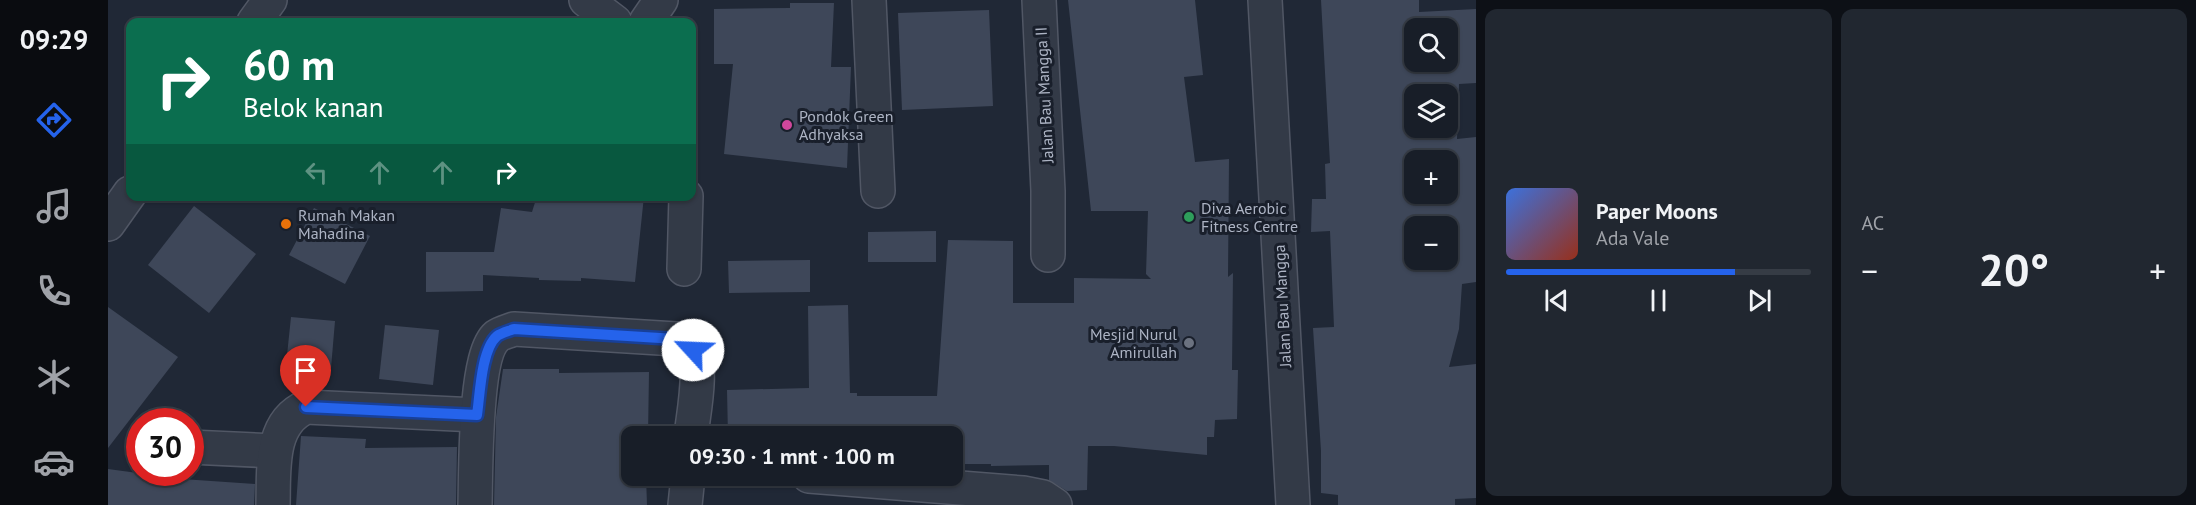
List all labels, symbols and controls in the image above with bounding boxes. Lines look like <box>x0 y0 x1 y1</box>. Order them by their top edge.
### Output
map controls <box>1404 18 1458 270</box>
button: search <box>1404 18 1458 72</box>
text: 09:29 <box>20 22 88 56</box>
street label: Jalan Bau Mangga II <box>1030 26 1058 165</box>
text: 60 m <box>243 37 335 92</box>
icon: right <box>144 42 222 120</box>
button: layers <box>1404 84 1458 138</box>
text: Belok kanan <box>243 90 383 124</box>
icon: directions <box>33 99 75 141</box>
place label: Pondok Green Adhyaksa <box>799 106 893 144</box>
marker: Pondok Green Adhyaksa <box>780 118 794 132</box>
button: + <box>1404 150 1458 204</box>
icon: left <box>300 156 333 189</box>
icon: ahead <box>363 156 396 189</box>
icon: ahead <box>426 156 459 189</box>
icon: right <box>489 156 522 189</box>
icon: music <box>33 185 75 227</box>
text: Paper Moons <box>1596 197 1718 225</box>
place label: Diva Aerobic Fitness Centre <box>1201 198 1298 236</box>
place label: Rumah Makan Mahadina <box>298 205 395 243</box>
marker: Diva Aerobic Fitness Centre <box>1182 210 1196 224</box>
text: AC <box>1862 210 1884 236</box>
button: − <box>1404 216 1458 270</box>
marker: Rumah Makan Mahadina <box>279 217 293 231</box>
text: Ada Vale <box>1596 225 1669 251</box>
text: 20° <box>1978 240 2049 298</box>
street label: Jalan Bau Mangga <box>1269 244 1295 369</box>
text: − <box>1862 249 1878 292</box>
text: + <box>2149 249 2166 292</box>
icon: phone <box>33 270 75 312</box>
icon: previous <box>1540 284 1573 317</box>
icon: pause <box>1642 284 1675 317</box>
icon: next <box>1743 284 1776 317</box>
position arrow <box>661 318 725 382</box>
place label: Mesjid Nurul Amirullah <box>1090 324 1177 362</box>
marker: Mesjid Nurul Amirullah <box>1182 336 1196 350</box>
pin <box>280 345 331 407</box>
icon: arrive <box>289 354 322 387</box>
icon: climate <box>33 356 75 398</box>
speed limit sign: 30 <box>126 408 204 486</box>
icon: car <box>33 441 75 483</box>
text: 09:30 · 1 mnt · 100 m <box>689 442 895 470</box>

